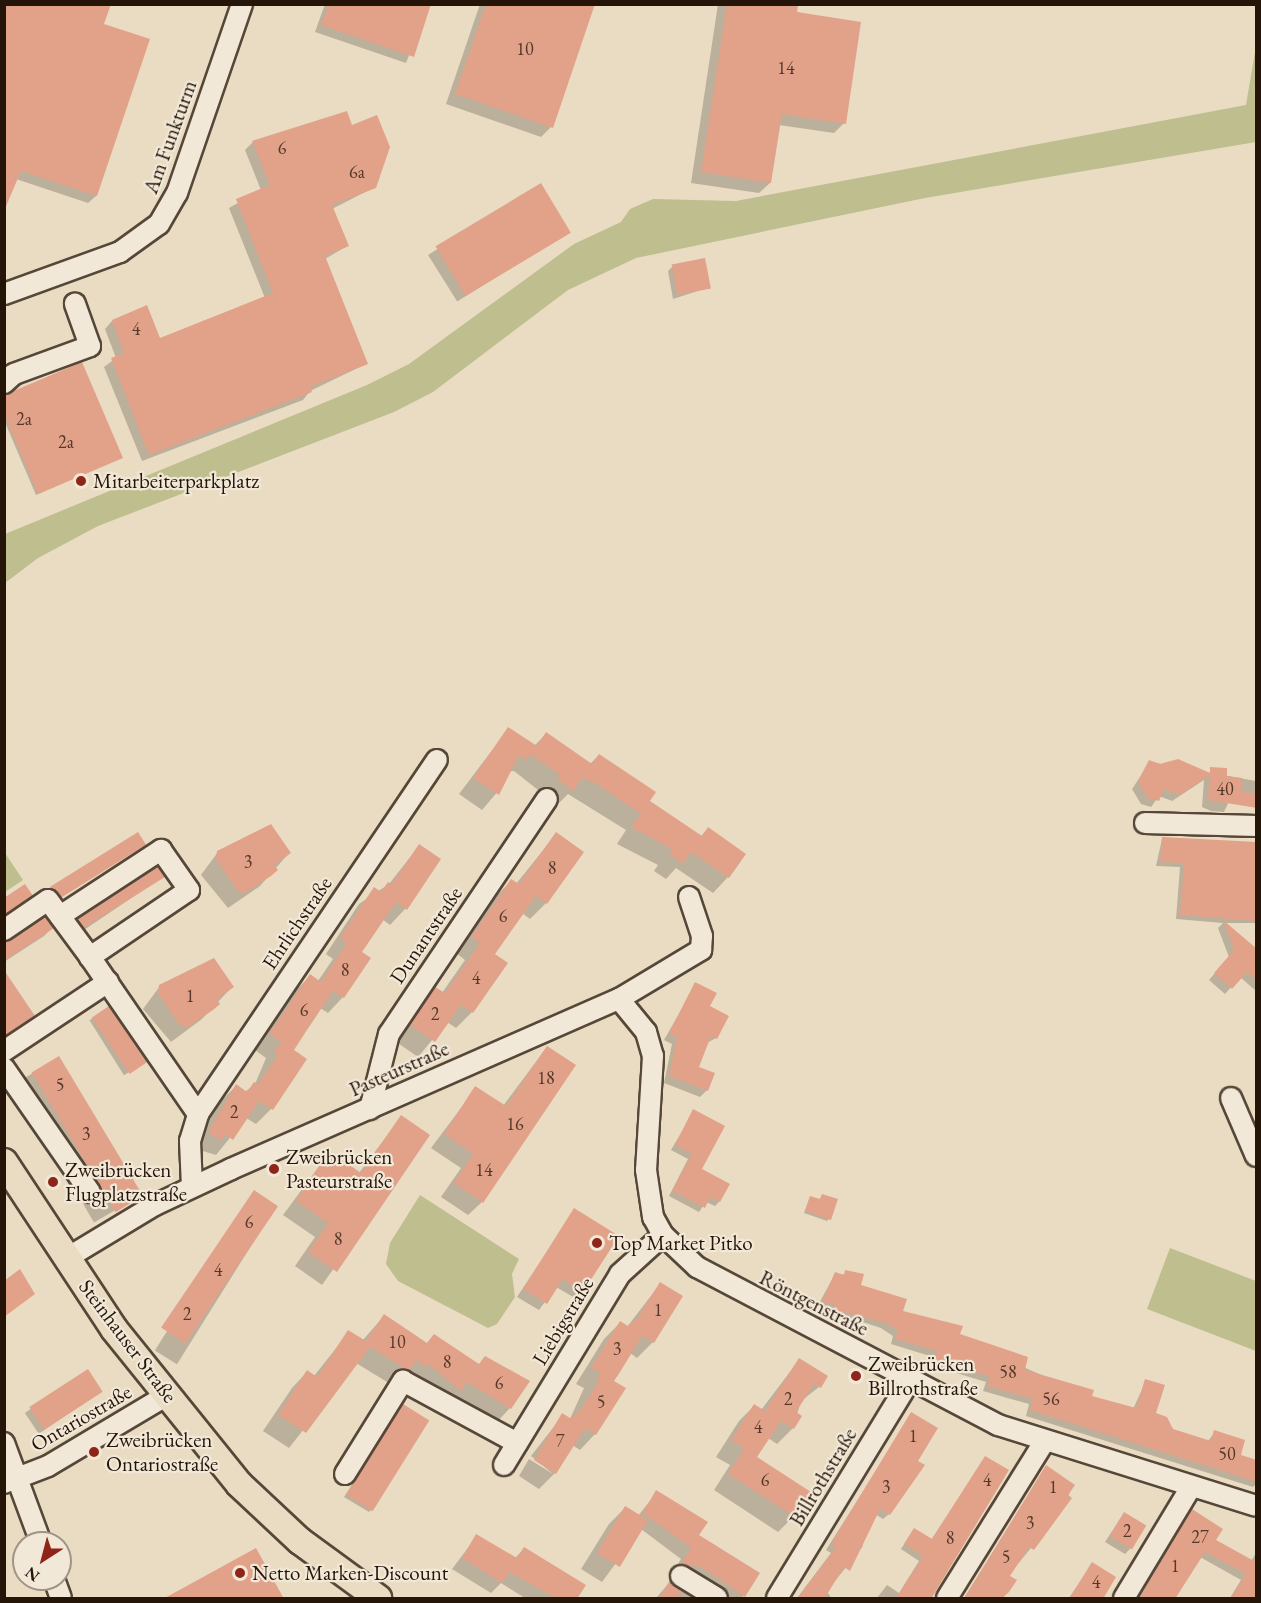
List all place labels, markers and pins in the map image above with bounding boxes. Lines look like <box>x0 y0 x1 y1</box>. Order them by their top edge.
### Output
place label: Mitarbeiterparkplatz <box>93 468 259 494</box>
marker: Mitarbeiterparkplatz <box>74 474 88 488</box>
place label: Zweibrücken Pasteurstraße <box>286 1144 392 1194</box>
place label: Zweibrücken Flugplatzstraße <box>65 1157 187 1207</box>
marker: Zweibrücken Pasteurstraße <box>267 1162 281 1176</box>
marker: Zweibrücken Flugplatzstraße <box>46 1175 60 1189</box>
place label: Top Market Pitko <box>609 1230 753 1256</box>
marker: Top Market Pitko <box>590 1236 604 1250</box>
place label: Zweibrücken Billrothstraße <box>868 1351 978 1401</box>
marker: Zweibrücken Billrothstraße <box>849 1369 863 1383</box>
place label: Zweibrücken Ontariostraße <box>106 1427 218 1477</box>
marker: Zweibrücken Ontariostraße <box>87 1445 101 1459</box>
place label: Netto Marken-Discount <box>252 1560 448 1586</box>
marker: Netto Marken-Discount <box>233 1566 247 1580</box>

